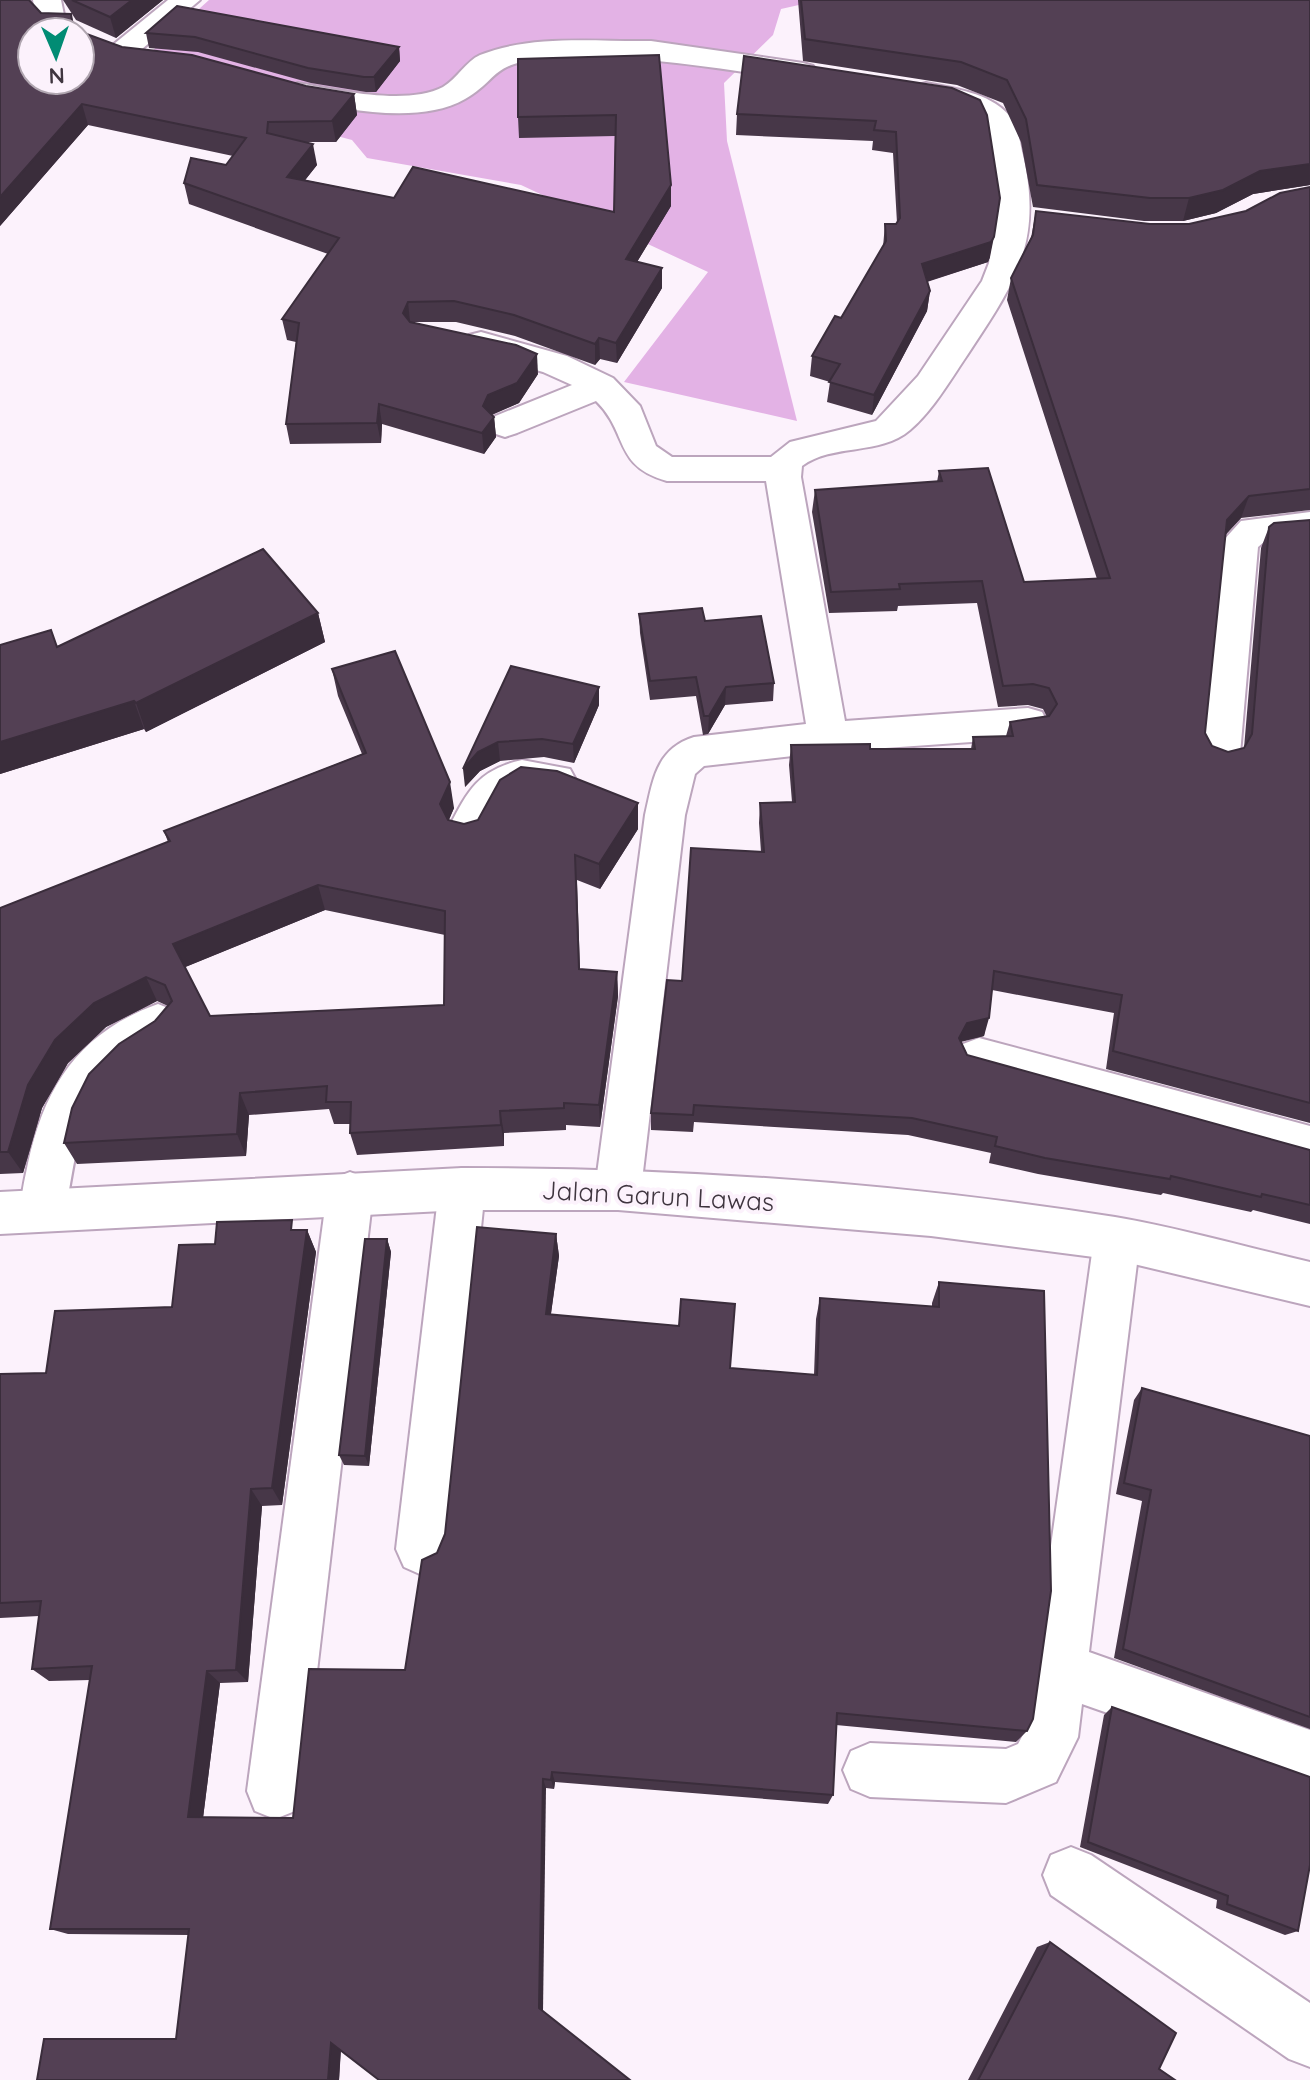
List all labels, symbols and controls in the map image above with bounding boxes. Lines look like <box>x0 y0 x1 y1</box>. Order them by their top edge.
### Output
north arrow <box>16 16 96 96</box>
text: N <box>48 62 65 90</box>
street label: Jalan Garun Lawas <box>541 1173 775 1218</box>

